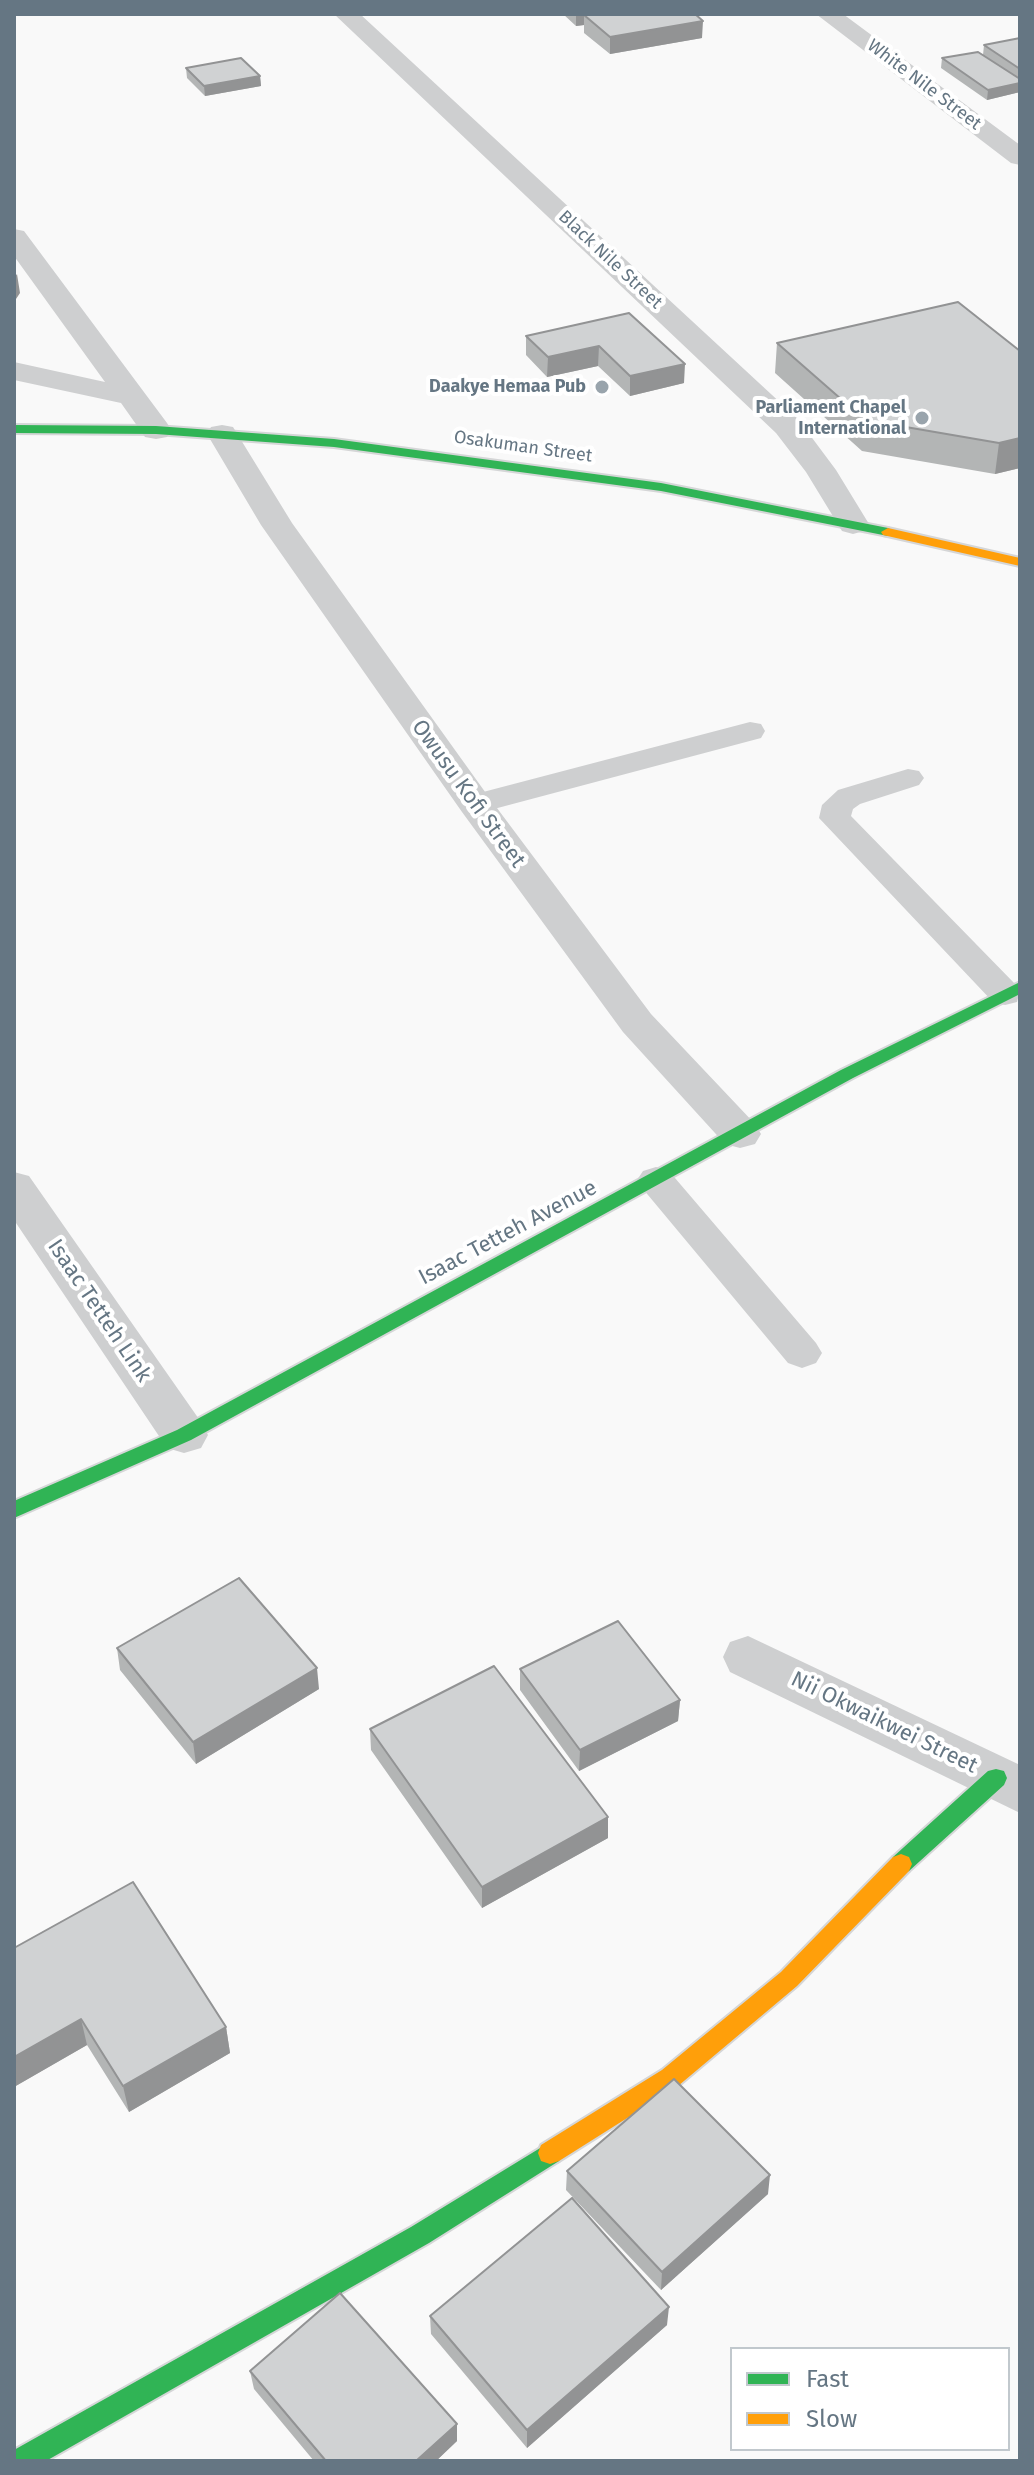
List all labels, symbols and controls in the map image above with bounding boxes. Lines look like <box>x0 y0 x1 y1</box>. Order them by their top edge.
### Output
street label: White Nile Street <box>863 35 985 135</box>
street label: Black Nile Street <box>553 206 667 314</box>
place label: Daakye Hemaa Pub <box>429 376 586 398</box>
marker: Daakye Hemaa Pub <box>593 378 611 396</box>
place label: Parliament Chapel International <box>756 397 906 440</box>
marker: Parliament Chapel International <box>913 409 931 427</box>
street label: Osakuman Street <box>452 427 594 467</box>
street label: Owusu Kofi Street <box>405 715 531 873</box>
street label: Isaac Tetteh Avenue <box>414 1175 602 1291</box>
street label: Isaac Tetteh Link <box>42 1235 156 1387</box>
street label: Nii Okwaikwei Street <box>786 1666 982 1780</box>
legend <box>730 2347 1010 2451</box>
text: Fast <box>806 2365 849 2393</box>
text: Slow <box>806 2405 857 2433</box>

